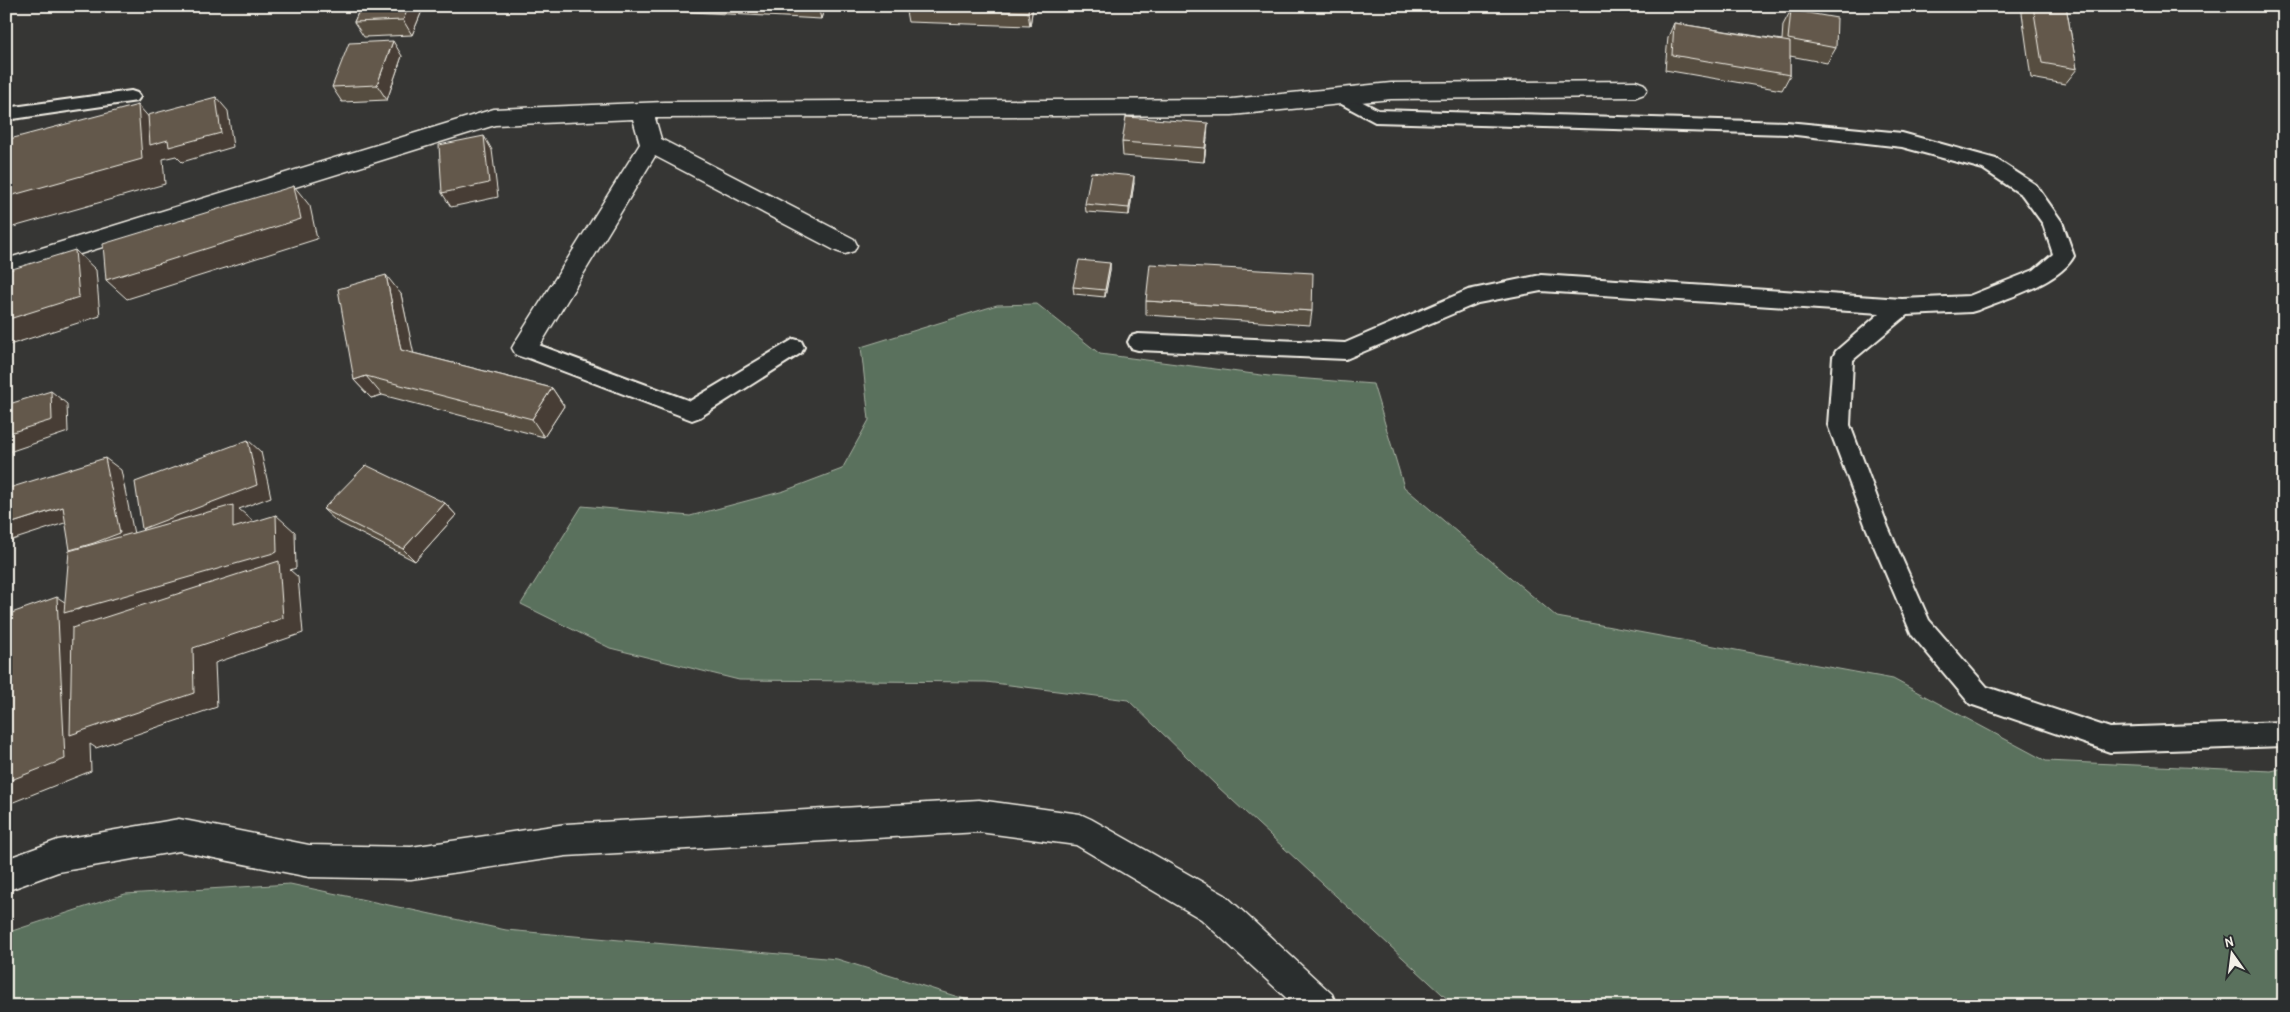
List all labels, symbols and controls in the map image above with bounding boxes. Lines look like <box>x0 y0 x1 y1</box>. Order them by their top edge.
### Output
north arrow <box>2208 930 2258 980</box>
text: N <box>2223 931 2235 951</box>

